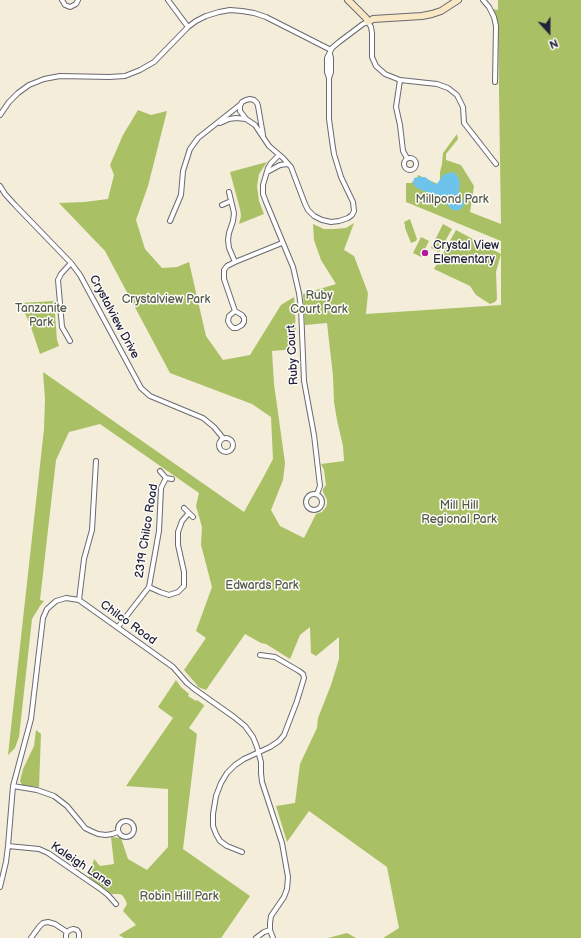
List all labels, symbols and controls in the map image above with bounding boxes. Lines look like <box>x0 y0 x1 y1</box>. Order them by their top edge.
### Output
north arrow <box>529 12 569 52</box>
text: N <box>547 36 560 51</box>
park label: Millpond Park <box>415 193 489 207</box>
place label: Crystal View Elementary <box>433 239 499 267</box>
marker: Crystal View Elementary <box>420 248 430 258</box>
street label: Crystalview Drive <box>86 273 142 361</box>
park label: Ruby Court Park <box>290 289 348 317</box>
park label: Crystalview Park <box>122 293 210 307</box>
park label: Tanzanite Park <box>15 302 67 330</box>
street label: Ruby Court <box>284 324 302 386</box>
street label: 2319 Chilco Road <box>132 483 162 579</box>
park label: Mill Hill Regional Park <box>421 499 497 527</box>
park label: Edwards Park <box>225 579 299 593</box>
street label: Chilco Road <box>97 598 159 648</box>
street label: Kaleigh Lane <box>48 839 114 891</box>
park label: Robin Hill Park <box>139 890 219 904</box>

